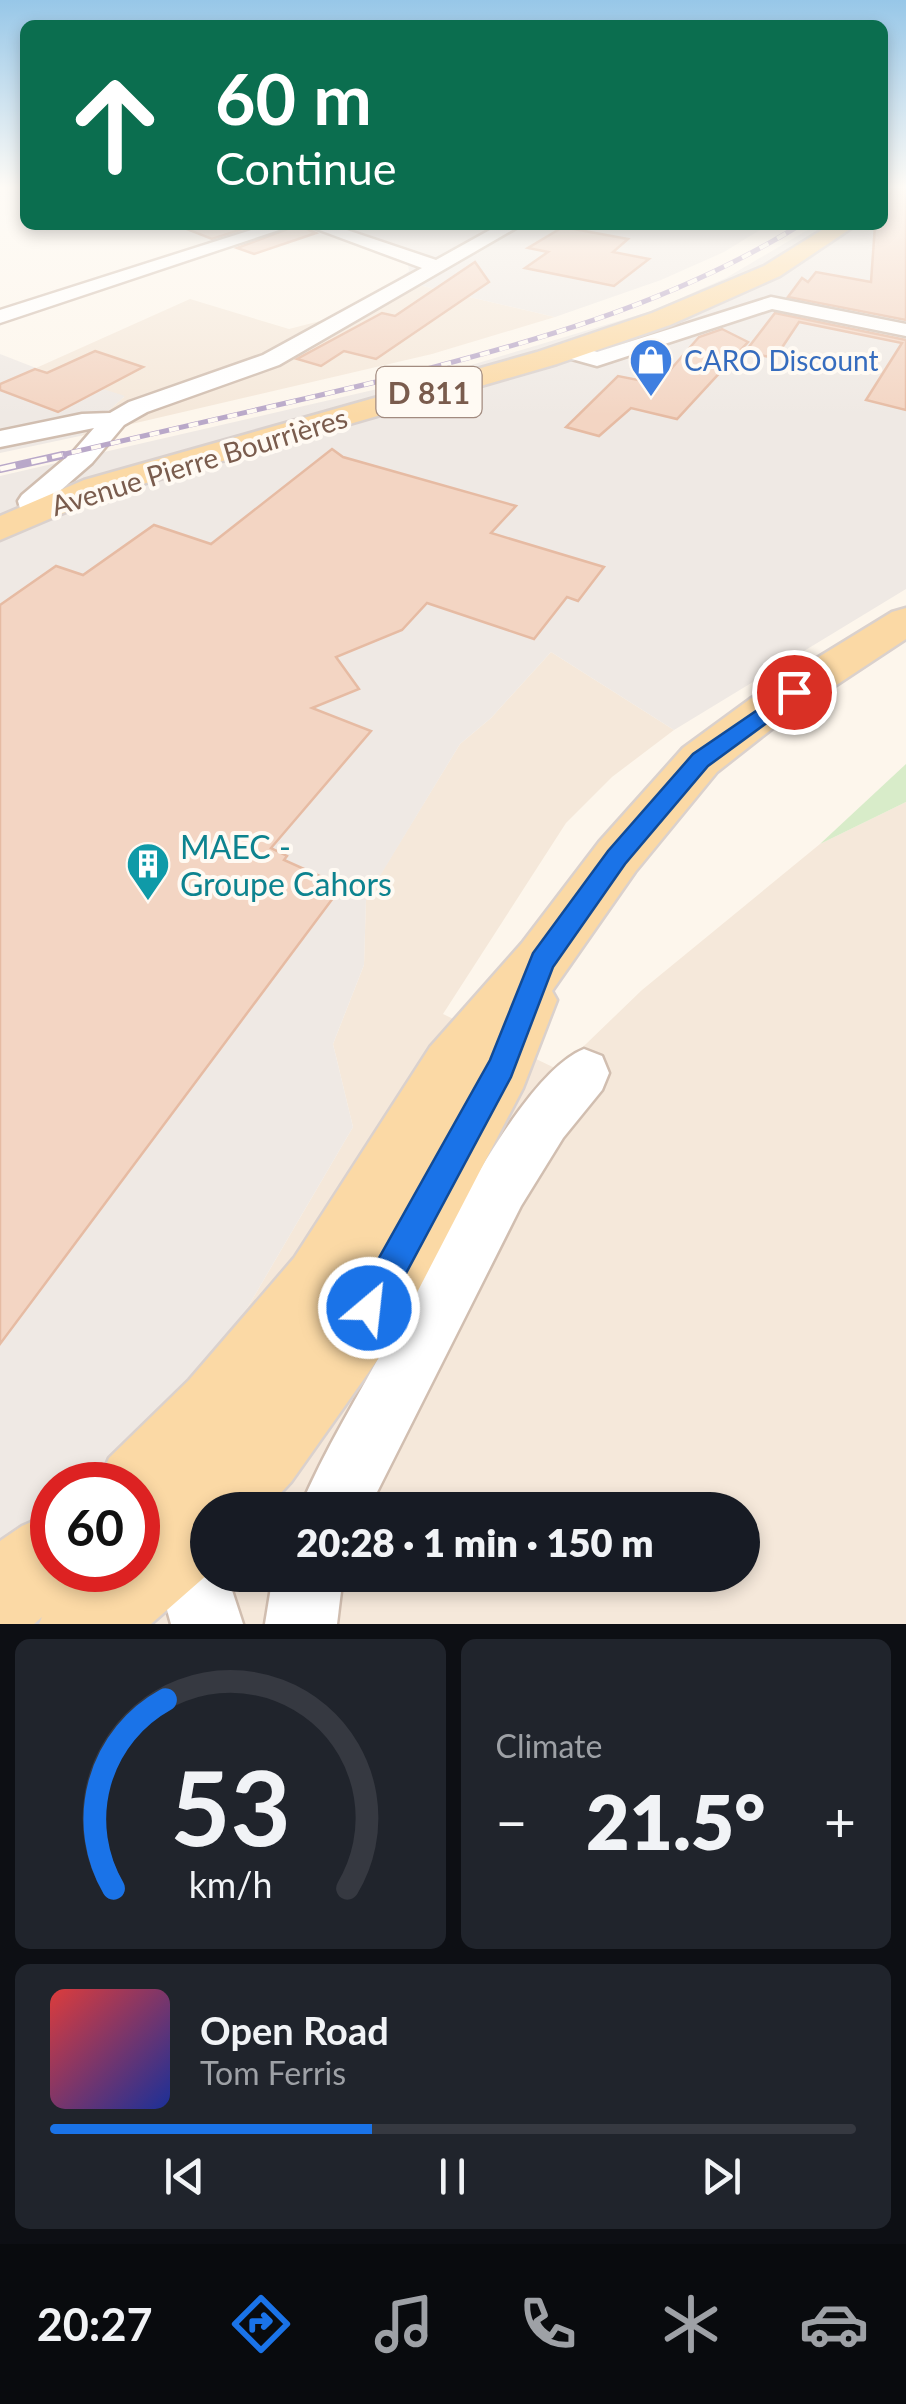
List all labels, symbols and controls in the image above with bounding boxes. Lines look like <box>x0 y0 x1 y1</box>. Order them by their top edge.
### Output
text: 60 m <box>215 56 372 140</box>
icon: ahead <box>50 60 180 190</box>
text: Continue <box>215 141 397 195</box>
shop icon: CARO Discount <box>628 337 674 398</box>
place label: CARO Discount <box>684 343 879 377</box>
road number: D 811 <box>376 367 482 417</box>
street label: Avenue Pierre Bourrières <box>47 400 351 522</box>
pin <box>752 650 837 735</box>
icon: arrive <box>767 665 822 720</box>
place label: MAEC - Groupe Cahors <box>180 827 392 903</box>
building icon: MAEC - Groupe Cahors <box>125 841 171 902</box>
position arrow <box>317 1256 421 1360</box>
speed limit sign: 60 <box>30 1462 160 1592</box>
text: 20:28 · 1 min · 150 m <box>296 1519 654 1565</box>
text: Climate <box>496 1726 602 1765</box>
text: 53 <box>170 1743 291 1868</box>
text: 21.5° <box>586 1776 766 1866</box>
text: − <box>496 1788 527 1854</box>
text: + <box>824 1788 856 1854</box>
text: km/h <box>188 1863 272 1906</box>
text: Open Road <box>200 2007 389 2053</box>
text: Tom Ferris <box>200 2053 346 2092</box>
icon: previous <box>157 2149 212 2204</box>
icon: pause <box>425 2149 480 2204</box>
icon: next <box>694 2149 749 2204</box>
icon: directions <box>226 2289 296 2359</box>
icon: music <box>369 2289 439 2359</box>
icon: phone <box>513 2289 583 2359</box>
icon: climate <box>656 2289 726 2359</box>
icon: car <box>799 2289 869 2359</box>
text: 20:27 <box>37 2297 153 2351</box>

